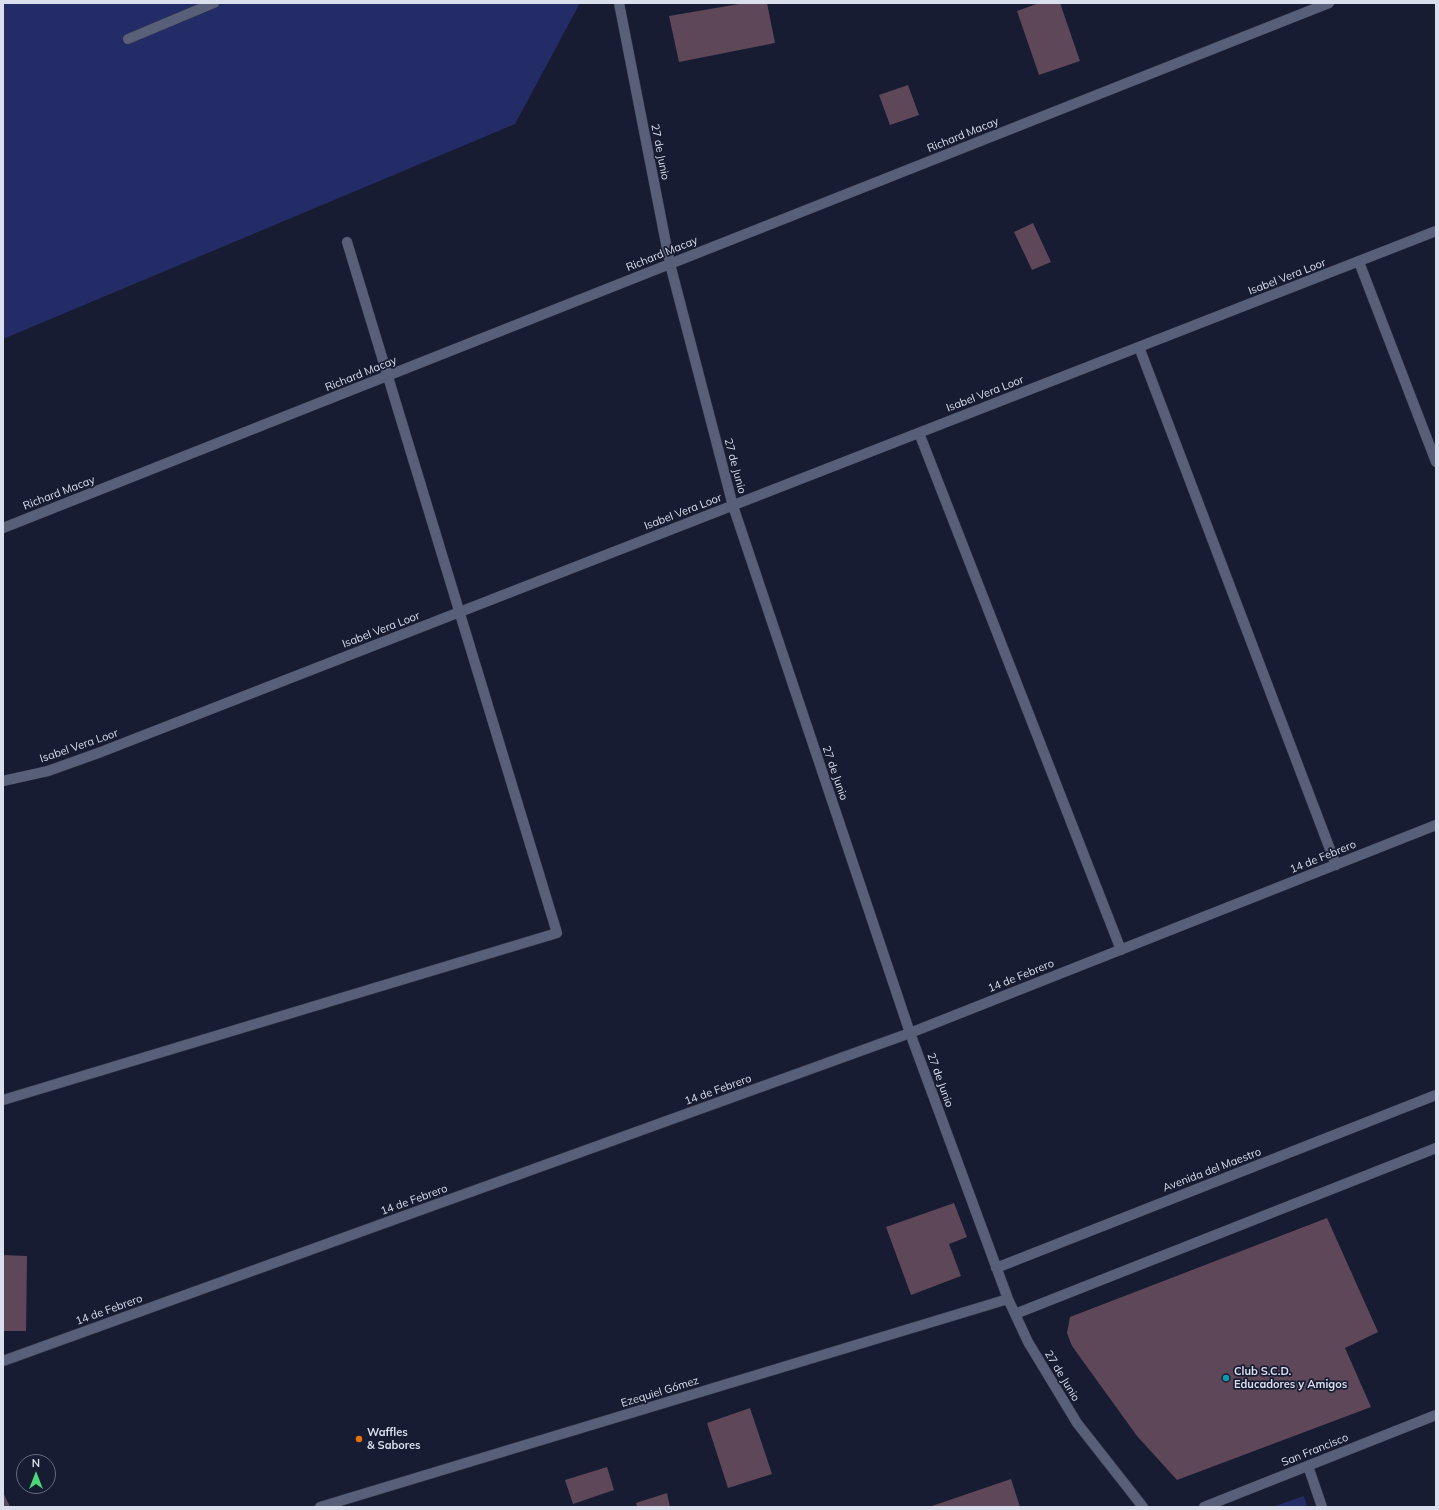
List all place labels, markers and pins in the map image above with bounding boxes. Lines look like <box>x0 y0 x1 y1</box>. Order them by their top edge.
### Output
place label: Club S.C.D. Educadores y Amigos <box>1234 1365 1347 1391</box>
marker: Club S.C.D. Educadores y Amigos <box>1221 1373 1231 1383</box>
place label: Waffles & Sabores <box>367 1426 421 1452</box>
marker: Waffles & Sabores <box>354 1434 364 1444</box>

